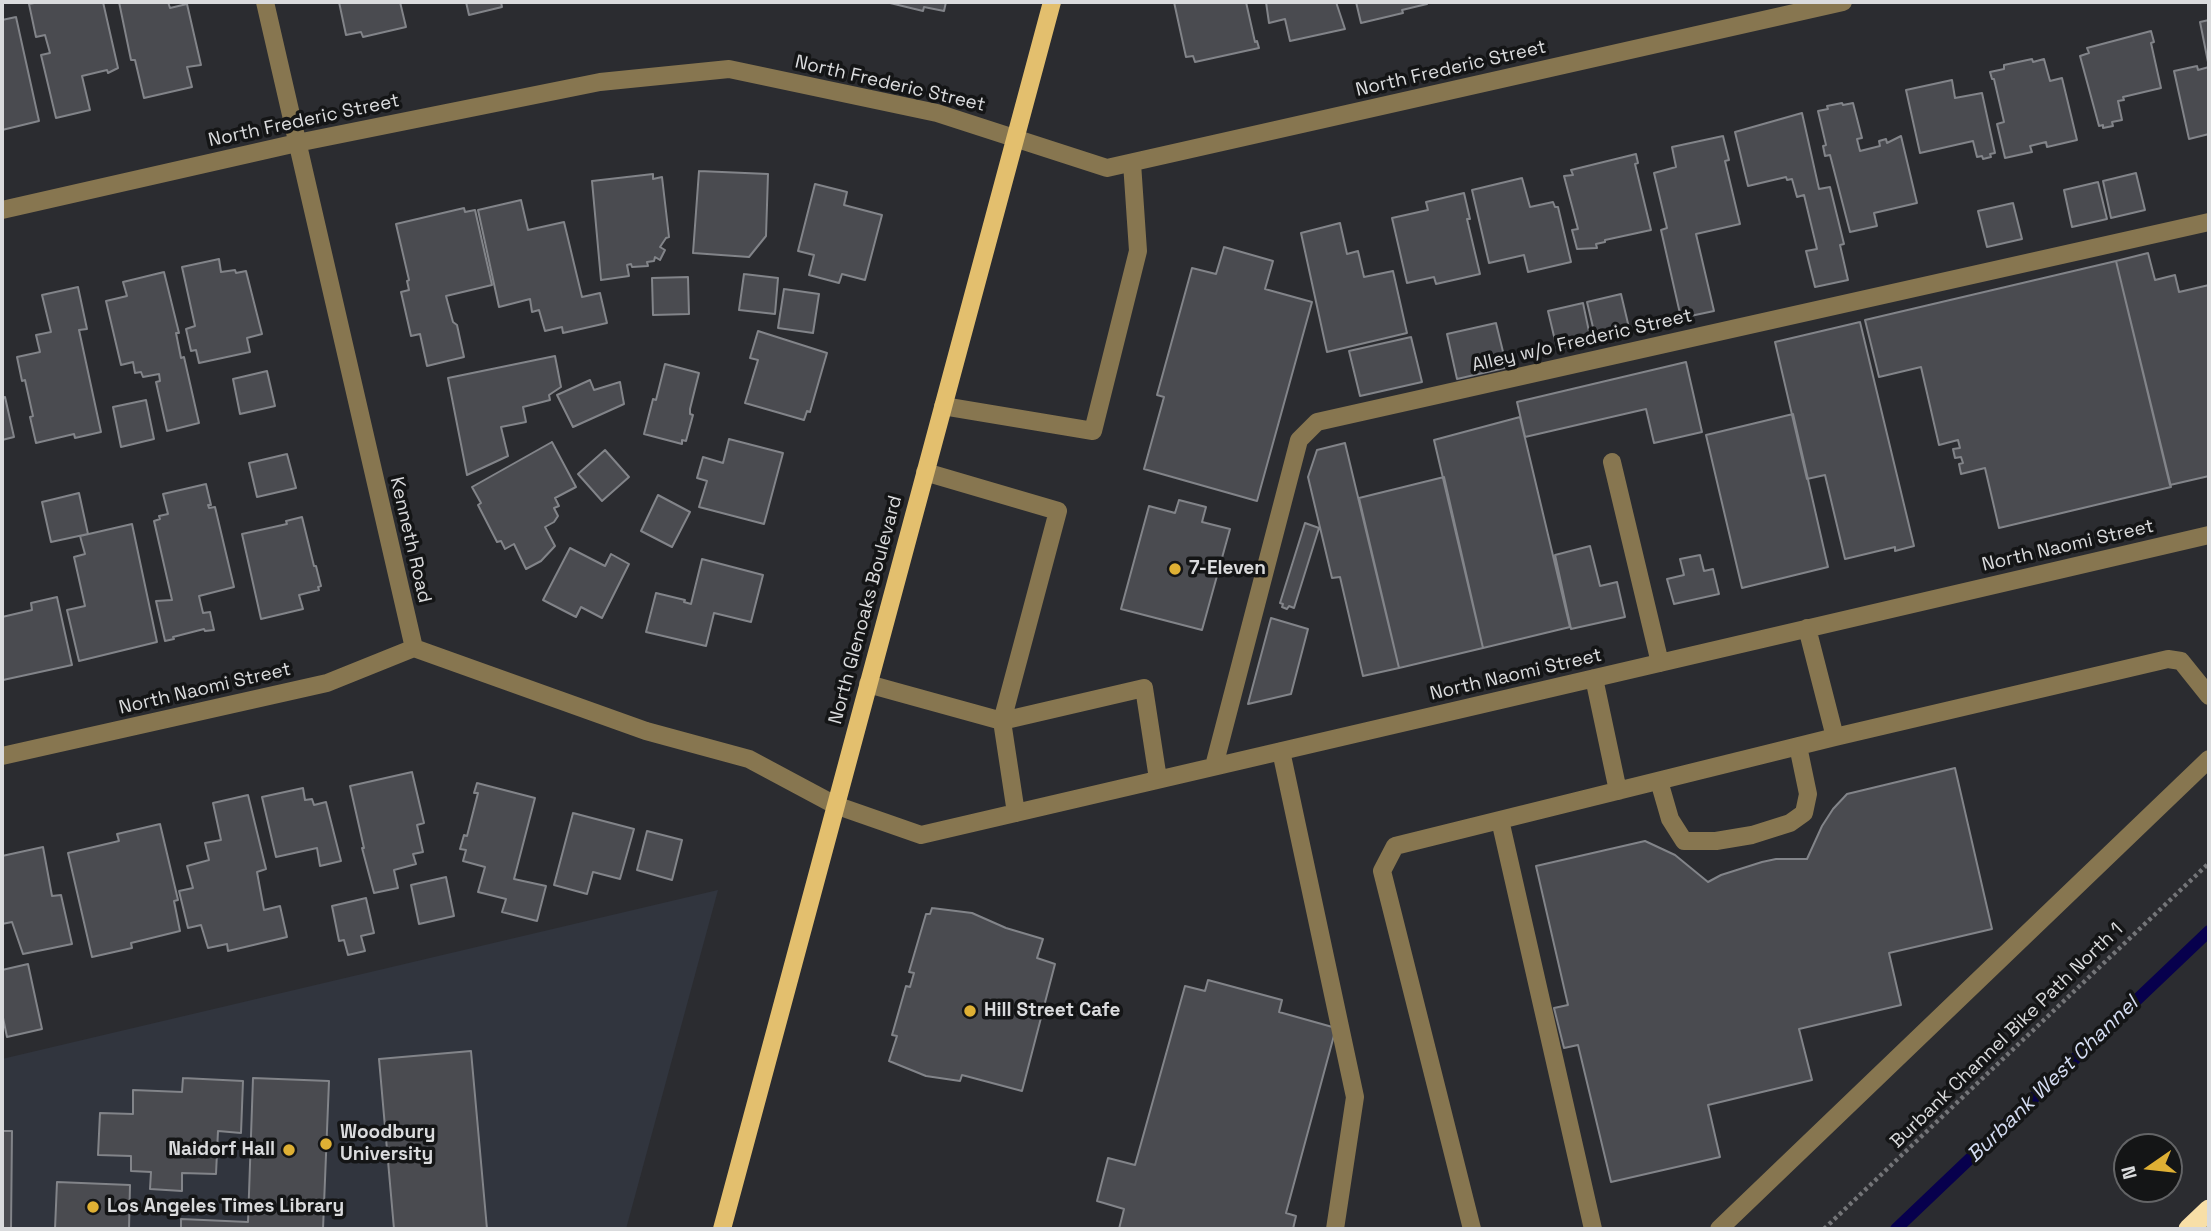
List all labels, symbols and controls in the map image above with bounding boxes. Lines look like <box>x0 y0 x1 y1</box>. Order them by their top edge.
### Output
street label: North Frederic Street <box>1354 36 1548 102</box>
street label: North Frederic Street <box>793 51 987 117</box>
street label: North Frederic Street <box>206 90 402 152</box>
street label: Alley w/o Frederic Street <box>1470 305 1694 377</box>
street label: Kenneth Road <box>384 475 436 605</box>
street label: North Glenoaks Boulevard <box>824 493 908 727</box>
street label: North Naomi Street <box>1980 515 2156 577</box>
place label: 7-Eleven <box>1189 558 1266 580</box>
marker: 7-Eleven <box>1167 561 1183 577</box>
street label: North Naomi Street <box>1428 644 1604 706</box>
street label: North Naomi Street <box>117 658 293 720</box>
street label: Burbank Channel Bike Path North 1 <box>1886 918 2128 1154</box>
water label: Burbank West Channel <box>1962 992 2144 1168</box>
place label: Hill Street Cafe <box>984 1000 1120 1022</box>
marker: Hill Street Cafe <box>962 1003 978 1019</box>
place label: Woodbury University <box>340 1122 435 1166</box>
north arrow <box>2113 1133 2183 1203</box>
marker: Woodbury University <box>318 1136 334 1152</box>
place label: Naidorf Hall <box>168 1139 275 1161</box>
marker: Naidorf Hall <box>281 1142 297 1158</box>
text: N <box>2115 1164 2143 1182</box>
place label: Los Angeles Times Library <box>107 1196 344 1218</box>
marker: Los Angeles Times Library <box>85 1199 101 1215</box>

